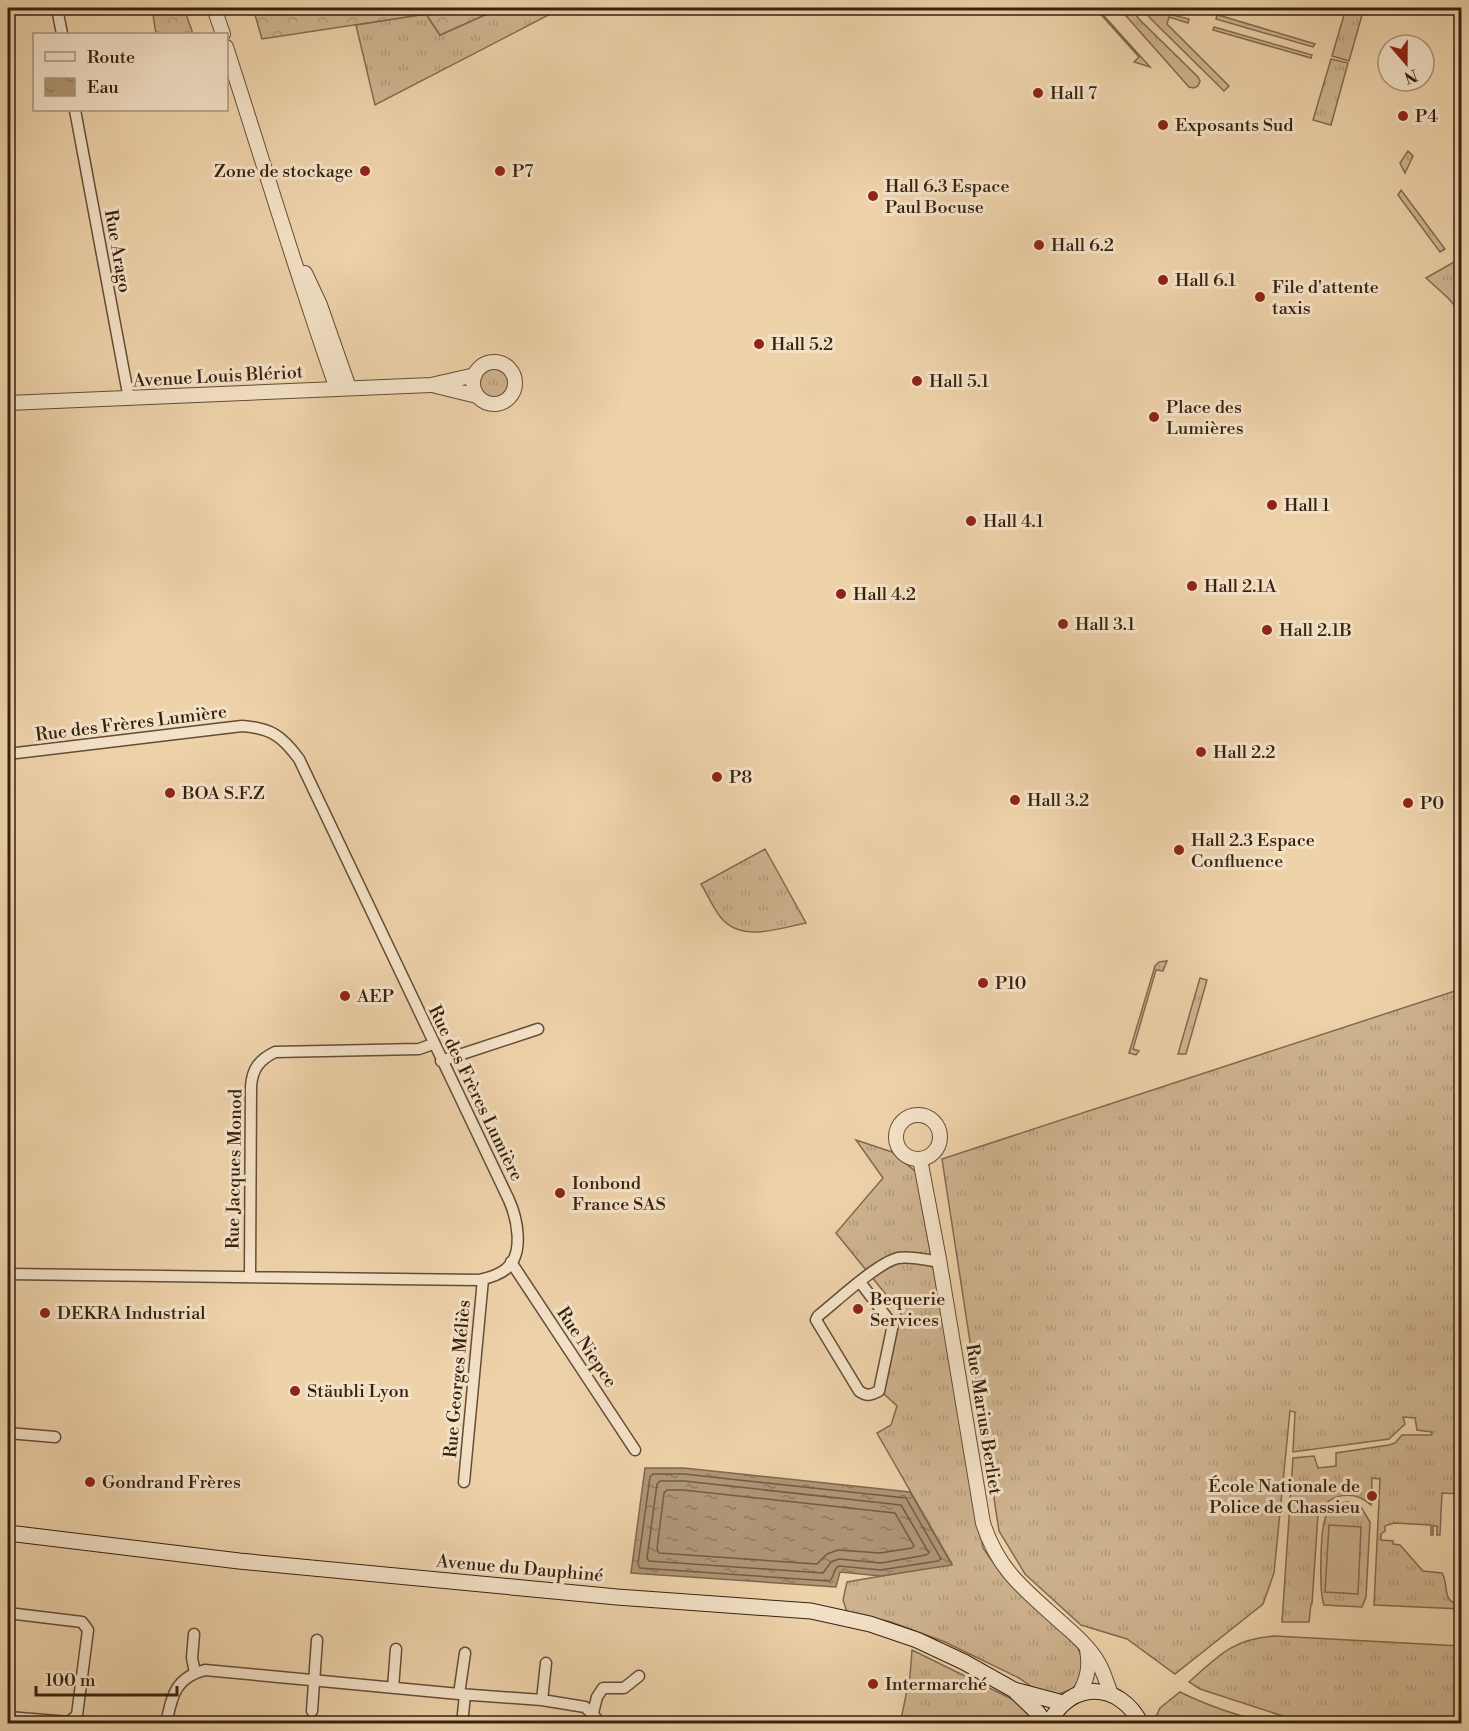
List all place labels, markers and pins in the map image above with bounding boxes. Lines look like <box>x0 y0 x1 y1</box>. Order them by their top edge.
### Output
place label: Hall 7 <box>1050 82 1097 105</box>
marker: Hall 7 <box>1031 86 1045 100</box>
place label: P4 <box>1415 105 1438 128</box>
marker: P4 <box>1396 109 1410 123</box>
place label: Exposants Sud <box>1175 114 1294 137</box>
marker: Exposants Sud <box>1156 118 1170 132</box>
place label: Zone de stockage <box>214 160 353 183</box>
place label: P7 <box>512 160 533 183</box>
marker: Zone de stockage <box>358 164 372 178</box>
marker: P7 <box>493 164 507 178</box>
place label: Hall 6.3 Espace Paul Bocuse <box>885 175 1010 219</box>
marker: Hall 6.3 Espace Paul Bocuse <box>866 189 880 203</box>
place label: Hall 6.2 <box>1051 234 1114 257</box>
marker: Hall 6.2 <box>1032 238 1046 252</box>
place label: Hall 6.1 <box>1175 269 1236 292</box>
marker: Hall 6.1 <box>1156 273 1170 287</box>
place label: File d'attente taxis <box>1272 276 1379 320</box>
marker: File d'attente taxis <box>1253 290 1267 304</box>
place label: Hall 5.2 <box>771 333 833 356</box>
marker: Hall 5.2 <box>752 337 766 351</box>
place label: Hall 5.1 <box>929 370 989 393</box>
marker: Hall 5.1 <box>910 374 924 388</box>
place label: Place des Lumières <box>1166 396 1244 440</box>
marker: Place des Lumières <box>1147 410 1161 424</box>
place label: Hall 1 <box>1284 494 1330 517</box>
marker: Hall 1 <box>1265 498 1279 512</box>
place label: Hall 4.1 <box>983 510 1044 533</box>
marker: Hall 4.1 <box>964 514 978 528</box>
place label: Hall 2.1A <box>1204 575 1277 598</box>
marker: Hall 2.1A <box>1185 579 1199 593</box>
place label: Hall 4.2 <box>853 583 916 606</box>
marker: Hall 4.2 <box>834 587 848 601</box>
place label: Hall 3.1 <box>1075 613 1135 636</box>
marker: Hall 3.1 <box>1056 617 1070 631</box>
place label: Hall 2.1B <box>1279 619 1352 642</box>
marker: Hall 2.1B <box>1260 623 1274 637</box>
place label: Hall 2.2 <box>1213 741 1275 764</box>
marker: Hall 2.2 <box>1194 745 1208 759</box>
place label: P8 <box>729 766 752 789</box>
marker: P8 <box>710 770 724 784</box>
place label: BOA S.F.Z <box>181 782 265 805</box>
marker: BOA S.F.Z <box>163 786 177 800</box>
place label: Hall 3.2 <box>1027 789 1089 812</box>
place label: P0 <box>1420 792 1444 815</box>
marker: Hall 3.2 <box>1008 793 1022 807</box>
marker: P0 <box>1401 796 1415 810</box>
place label: Hall 2.3 Espace Confluence <box>1191 829 1315 873</box>
marker: Hall 2.3 Espace Confluence <box>1172 843 1186 857</box>
place label: P10 <box>995 972 1026 995</box>
marker: P10 <box>976 976 990 990</box>
place label: AEP <box>356 985 394 1008</box>
marker: AEP <box>338 989 352 1003</box>
place label: Ionbond France SAS <box>572 1172 666 1216</box>
marker: Ionbond France SAS <box>553 1186 567 1200</box>
place label: Bequerie Services <box>869 1288 945 1332</box>
place label: DEKRA Industrial <box>57 1302 206 1325</box>
marker: Bequerie Services <box>851 1302 865 1316</box>
marker: DEKRA Industrial <box>38 1306 52 1320</box>
place label: Stäubli Lyon <box>307 1380 410 1403</box>
marker: Stäubli Lyon <box>288 1384 302 1398</box>
place label: Gondrand Frères <box>102 1471 241 1494</box>
marker: Gondrand Frères <box>83 1475 97 1489</box>
place label: École Nationale de Police de Chassieu <box>1208 1475 1361 1519</box>
marker: École Nationale de Police de Chassieu <box>1365 1489 1379 1503</box>
place label: Intermarché <box>885 1673 987 1696</box>
marker: Intermarché <box>866 1677 880 1691</box>

